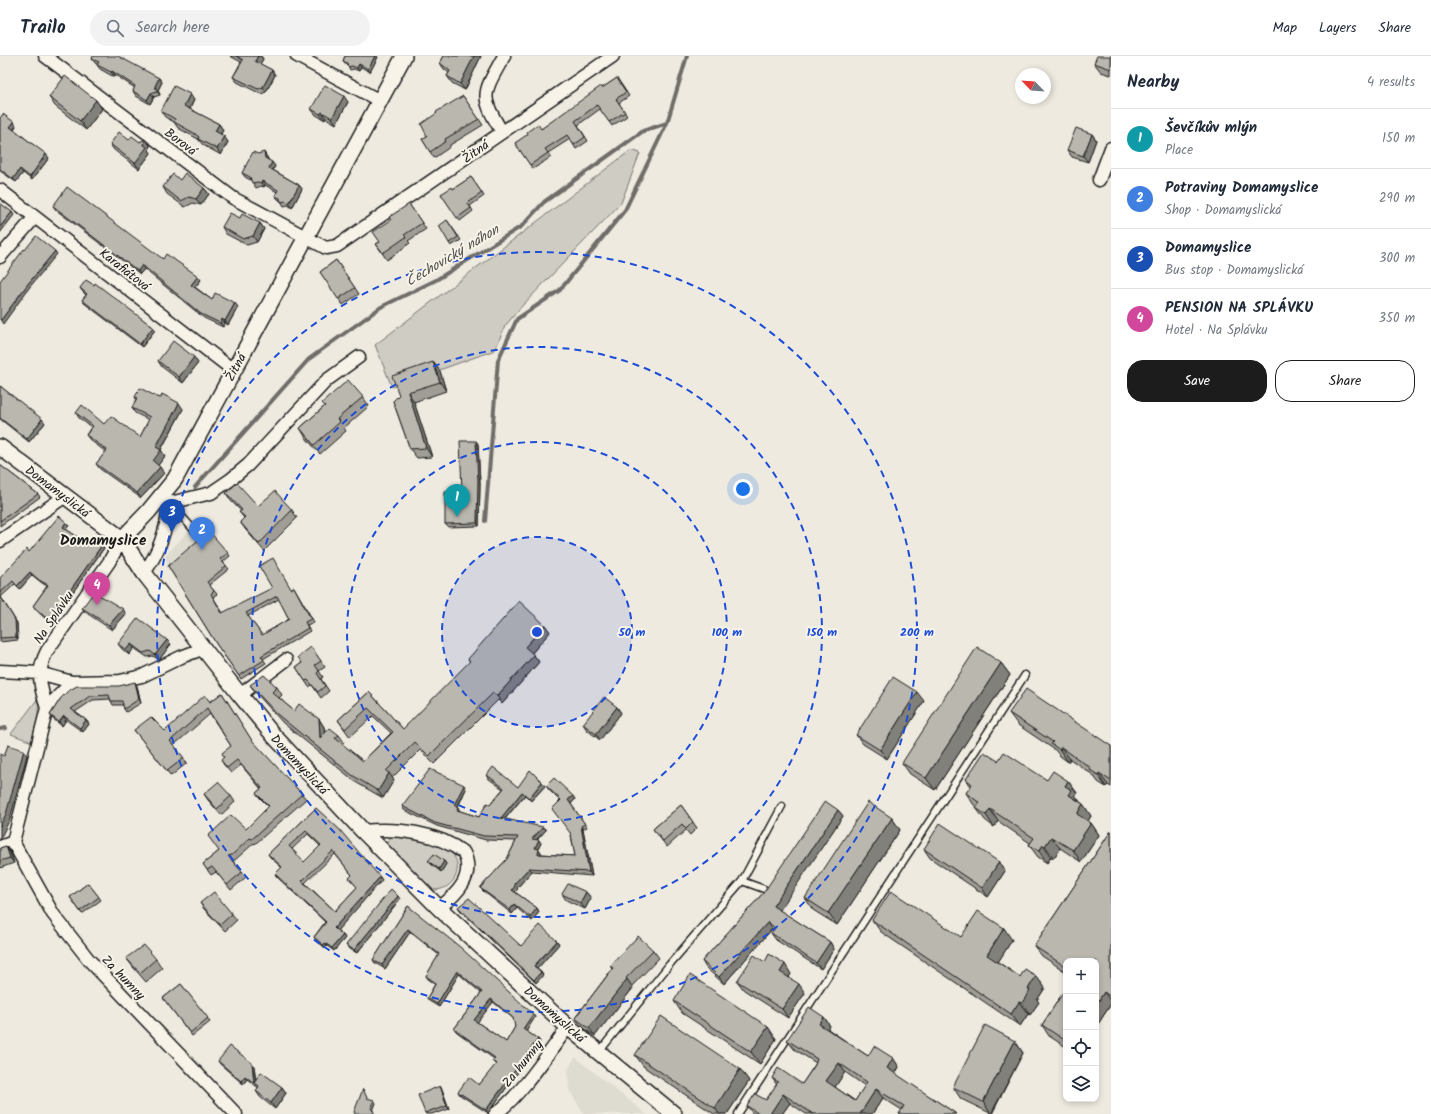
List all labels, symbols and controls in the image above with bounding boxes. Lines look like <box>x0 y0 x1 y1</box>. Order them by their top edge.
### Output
search box <box>90 10 370 46</box>
text: Trailo <box>20 13 66 43</box>
text: Search here <box>136 16 210 40</box>
icon: search <box>104 17 126 39</box>
text: Map <box>1273 17 1297 39</box>
text: Layers <box>1319 17 1357 39</box>
text: Share <box>1379 17 1411 39</box>
north arrow <box>1015 68 1051 104</box>
text: Nearby <box>1127 69 1179 96</box>
text: 4 results <box>1367 72 1415 93</box>
text: Ševčíkův mlýn <box>1165 116 1257 140</box>
street label: Borová <box>159 123 202 163</box>
text: 1 <box>1138 128 1142 149</box>
text: 150 m <box>1382 128 1415 149</box>
street label: Žitná <box>458 134 495 169</box>
text: Place <box>1165 140 1193 161</box>
text: Potraviny Domamyslice <box>1165 176 1318 200</box>
text: 2 <box>1136 188 1144 209</box>
text: 290 m <box>1379 188 1415 209</box>
text: Shop · Domamyslická <box>1165 200 1281 221</box>
water label: Čechovický náhon <box>402 218 505 292</box>
text: Domamyslice <box>1165 236 1251 260</box>
street label: Karafiátová <box>94 244 156 298</box>
text: 3 <box>1136 248 1144 269</box>
text: 300 m <box>1379 248 1415 269</box>
text: Bus stop · Domamyslická <box>1165 260 1303 281</box>
text: PENSION NA SPLÁVKU <box>1165 296 1313 320</box>
text: 4 <box>1136 308 1144 329</box>
text: 350 m <box>1379 308 1415 329</box>
text: Hotel · Na Splávku <box>1165 320 1268 341</box>
street label: Žitná <box>220 348 253 386</box>
button: Save <box>1127 360 1267 402</box>
button: Share <box>1275 360 1415 402</box>
street label: Domamyslická <box>20 461 96 525</box>
your location <box>733 479 753 499</box>
pin: 1 <box>444 484 470 517</box>
pin: 3 <box>159 499 185 532</box>
pin: 2 <box>189 517 215 550</box>
district label: Domamyslice <box>60 529 147 553</box>
pin: 4 <box>84 572 110 605</box>
street label: Na Splávku <box>29 586 80 649</box>
text: 50 m <box>618 623 646 642</box>
text: 100 m <box>712 623 742 642</box>
text: 150 m <box>807 623 837 642</box>
text: 200 m <box>900 623 934 642</box>
centre of rings <box>530 625 544 639</box>
street label: Domamyslická <box>265 730 334 802</box>
street label: Za humny <box>96 951 151 1006</box>
map controls <box>1063 958 1099 1102</box>
button: + <box>1063 958 1099 994</box>
street label: Domamyslická <box>518 982 591 1050</box>
button: − <box>1063 994 1099 1030</box>
button: locate <box>1063 1030 1099 1066</box>
street label: Za humny <box>497 1035 550 1092</box>
button: layers <box>1063 1066 1099 1102</box>

